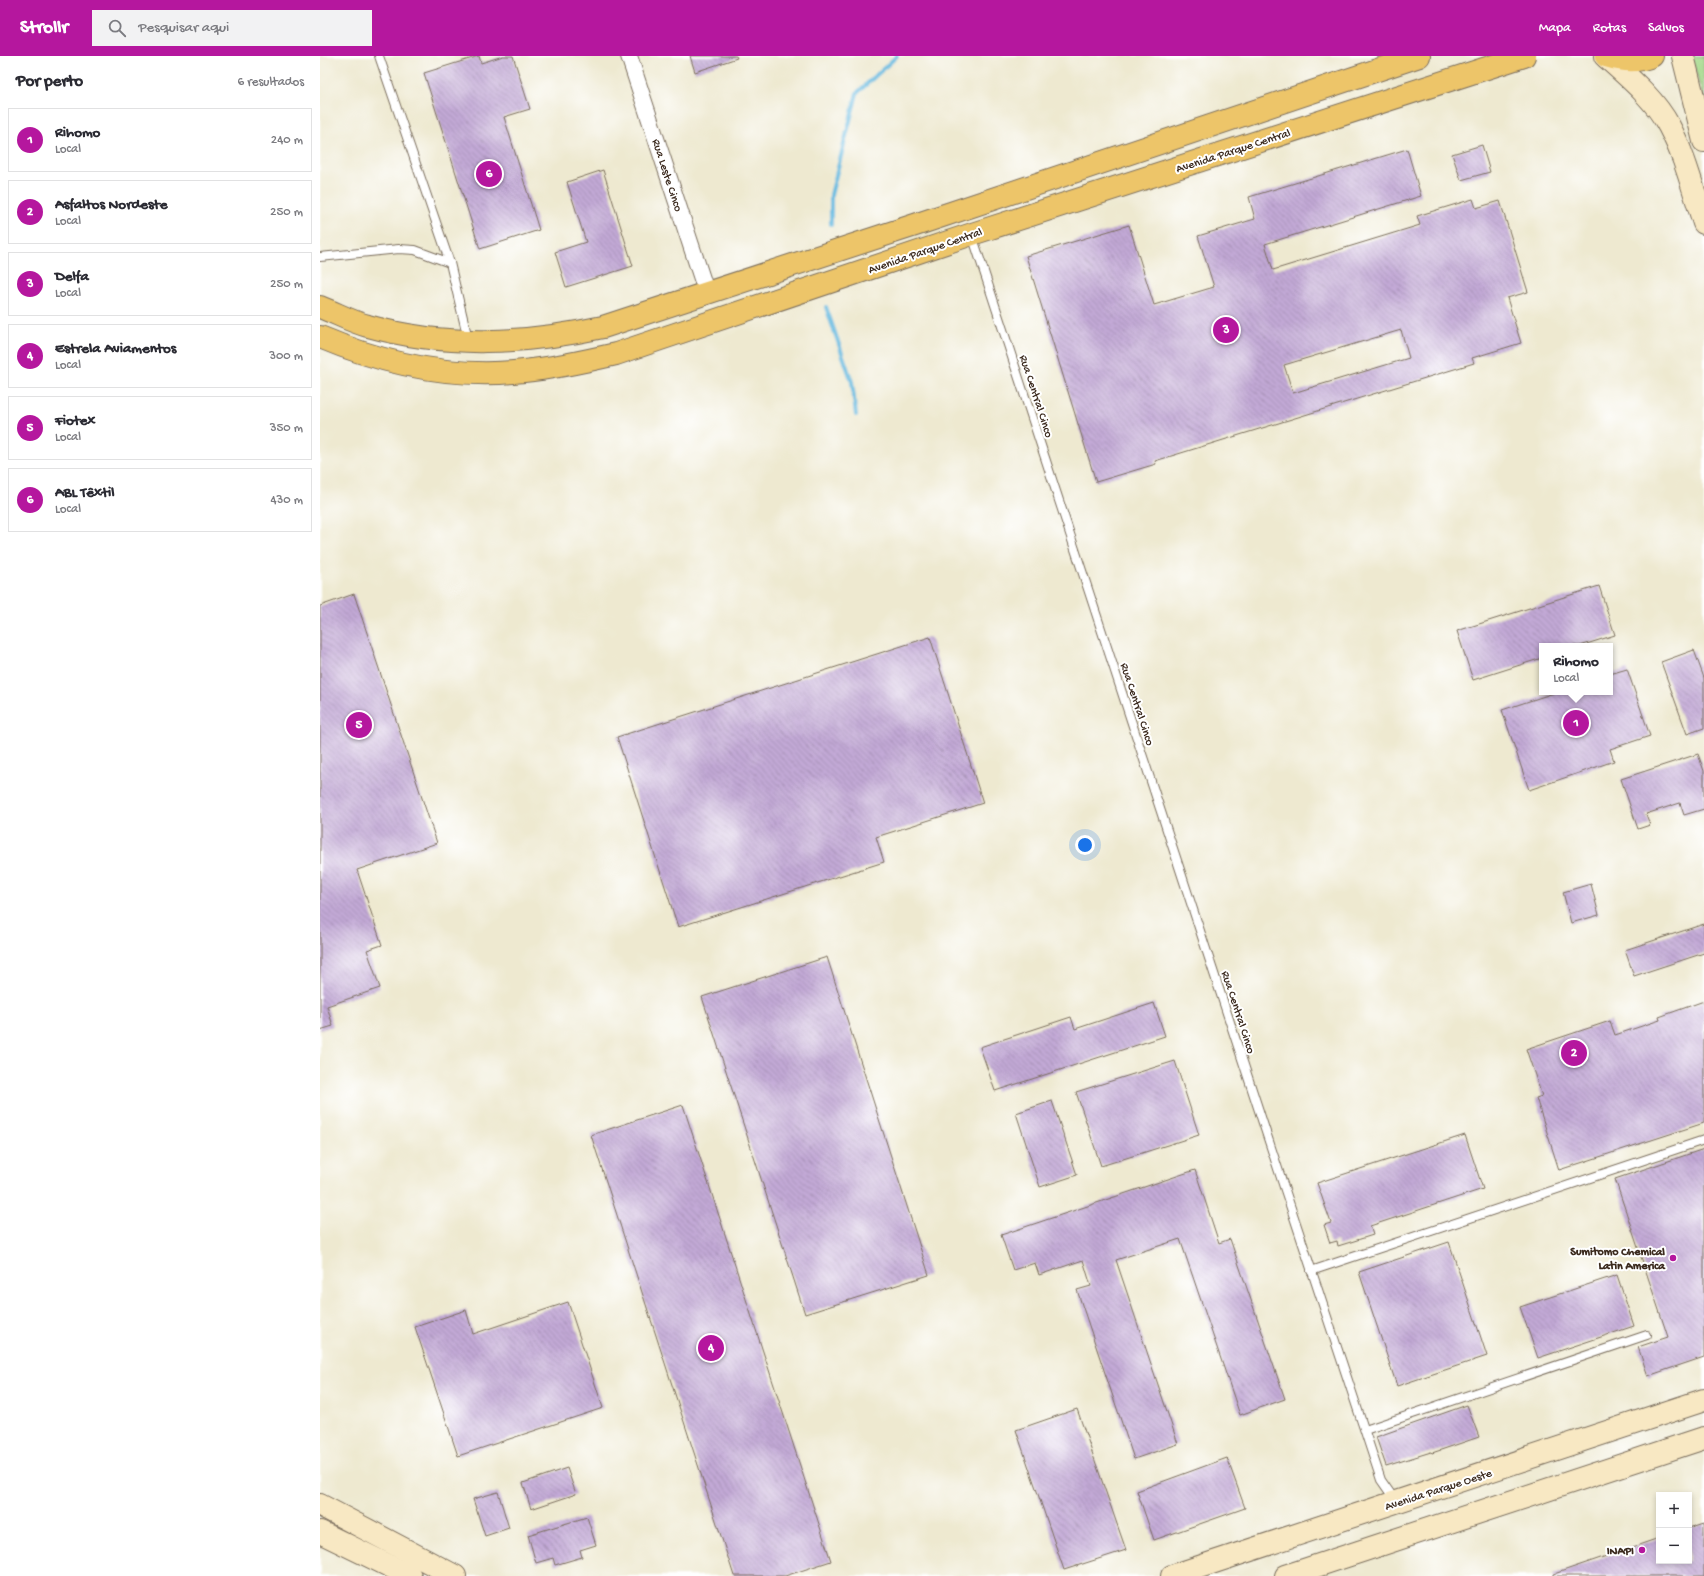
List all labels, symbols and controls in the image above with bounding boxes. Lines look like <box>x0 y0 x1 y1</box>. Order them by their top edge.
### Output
search box <box>92 10 372 46</box>
text: Strollr <box>20 17 68 40</box>
icon: search <box>106 17 128 39</box>
text: Pesquisar aqui <box>138 19 229 37</box>
text: Mapa <box>1539 20 1571 37</box>
text: Rotas <box>1593 20 1626 37</box>
text: Salvos <box>1648 20 1684 37</box>
text: Por perto <box>16 72 83 92</box>
text: 6 resultados <box>238 75 304 90</box>
text: Rihomo <box>55 124 100 142</box>
street label: Avenida Parque Central <box>1175 127 1293 177</box>
text: 1 <box>27 133 33 148</box>
text: 240 m <box>271 133 303 148</box>
street label: Rua Leste Cinco <box>648 138 684 214</box>
text: Local <box>55 142 81 157</box>
pin: 6 <box>476 159 502 189</box>
text: Asfaltos Nordeste <box>55 196 167 214</box>
text: 2 <box>27 205 33 220</box>
text: 250 m <box>270 205 303 220</box>
text: Local <box>55 214 81 229</box>
street label: Avenida Parque Central <box>867 226 985 278</box>
text: Delfa <box>55 268 89 286</box>
text: 3 <box>27 277 33 292</box>
text: 250 m <box>270 277 303 292</box>
text: Local <box>55 286 81 301</box>
pin: 3 <box>1213 315 1239 345</box>
text: Estrela Aviamentos <box>55 340 176 358</box>
text: 4 <box>27 349 33 364</box>
text: 300 m <box>269 349 303 364</box>
street label: Rua Central Cinco <box>1015 353 1055 440</box>
text: Local <box>55 358 81 373</box>
text: Fiotex <box>55 412 95 430</box>
text: 5 <box>27 421 33 436</box>
text: 350 m <box>270 421 303 436</box>
text: Local <box>55 430 81 445</box>
text: ABL Têxtil <box>55 484 115 502</box>
text: 6 <box>27 493 33 508</box>
text: 430 m <box>270 493 303 508</box>
text: Local <box>55 502 81 517</box>
popup <box>1539 643 1613 695</box>
text: Rihomo <box>1553 653 1599 671</box>
street label: Rua Central Cinco <box>1116 661 1156 748</box>
text: Local <box>1553 671 1579 686</box>
pin: 1 <box>1563 708 1589 738</box>
pin: 5 <box>346 710 372 740</box>
your location <box>1075 835 1095 855</box>
street label: Rua Central Cinco <box>1217 969 1257 1056</box>
pin: 2 <box>1561 1038 1587 1068</box>
place label: Sumitomo Chemical Latin America <box>1570 1246 1666 1274</box>
marker: Sumitomo Chemical Latin America <box>1668 1253 1678 1263</box>
pin: 4 <box>698 1333 724 1363</box>
street label: Avenida Parque Oeste <box>1383 1467 1495 1515</box>
map controls <box>1656 1492 1692 1564</box>
button: + <box>1656 1492 1692 1528</box>
button: − <box>1656 1528 1692 1564</box>
place label: INAPI <box>1607 1545 1634 1559</box>
marker: INAPI <box>1637 1545 1647 1555</box>

